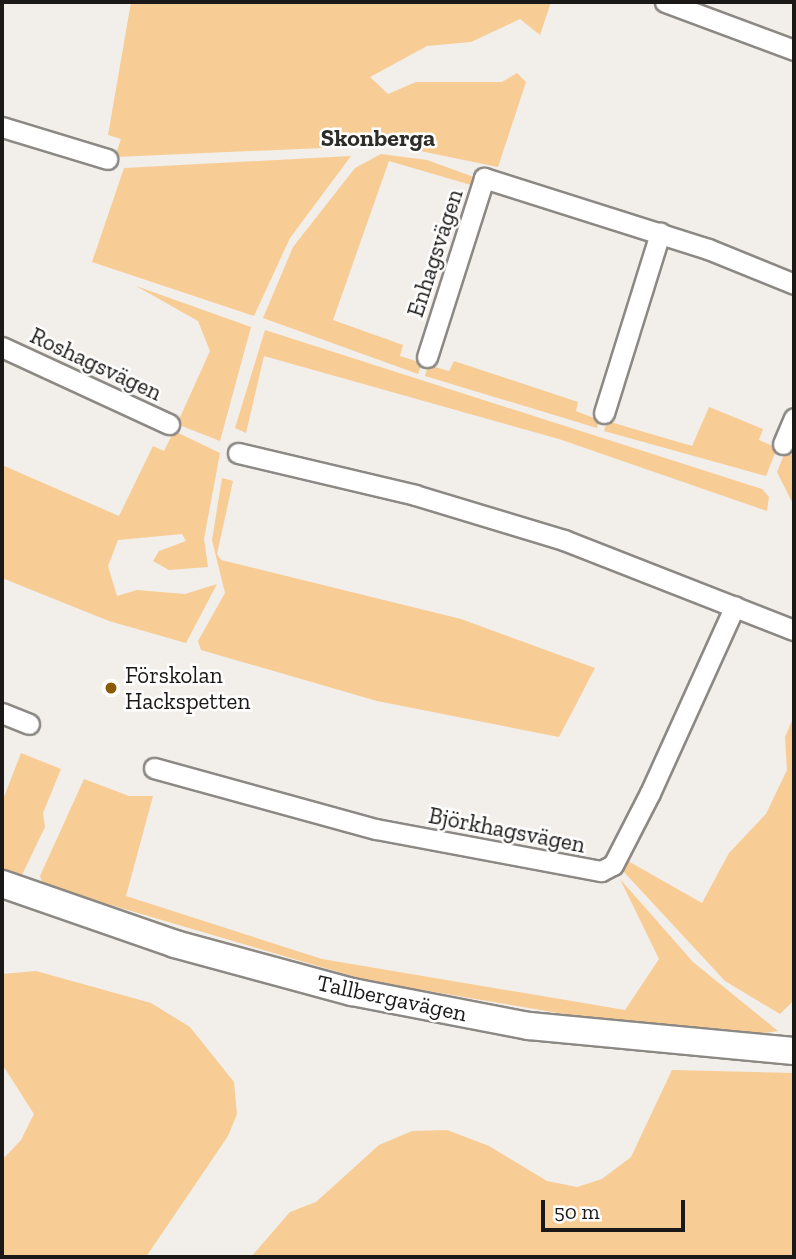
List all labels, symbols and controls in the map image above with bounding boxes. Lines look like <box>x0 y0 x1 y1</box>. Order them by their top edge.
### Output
district label: Skonberga <box>321 124 435 152</box>
street label: Enhagsvägen <box>401 186 469 320</box>
street label: Roshagsvägen <box>26 322 166 406</box>
place label: Förskolan Hackspetten <box>125 661 250 715</box>
marker: Förskolan Hackspetten <box>103 680 119 696</box>
street label: Björkhagsvägen <box>426 801 588 859</box>
street label: Tallbergavägen <box>315 969 469 1027</box>
scale bar <box>544 1186 688 1230</box>
text: 50 m <box>554 1199 600 1224</box>

